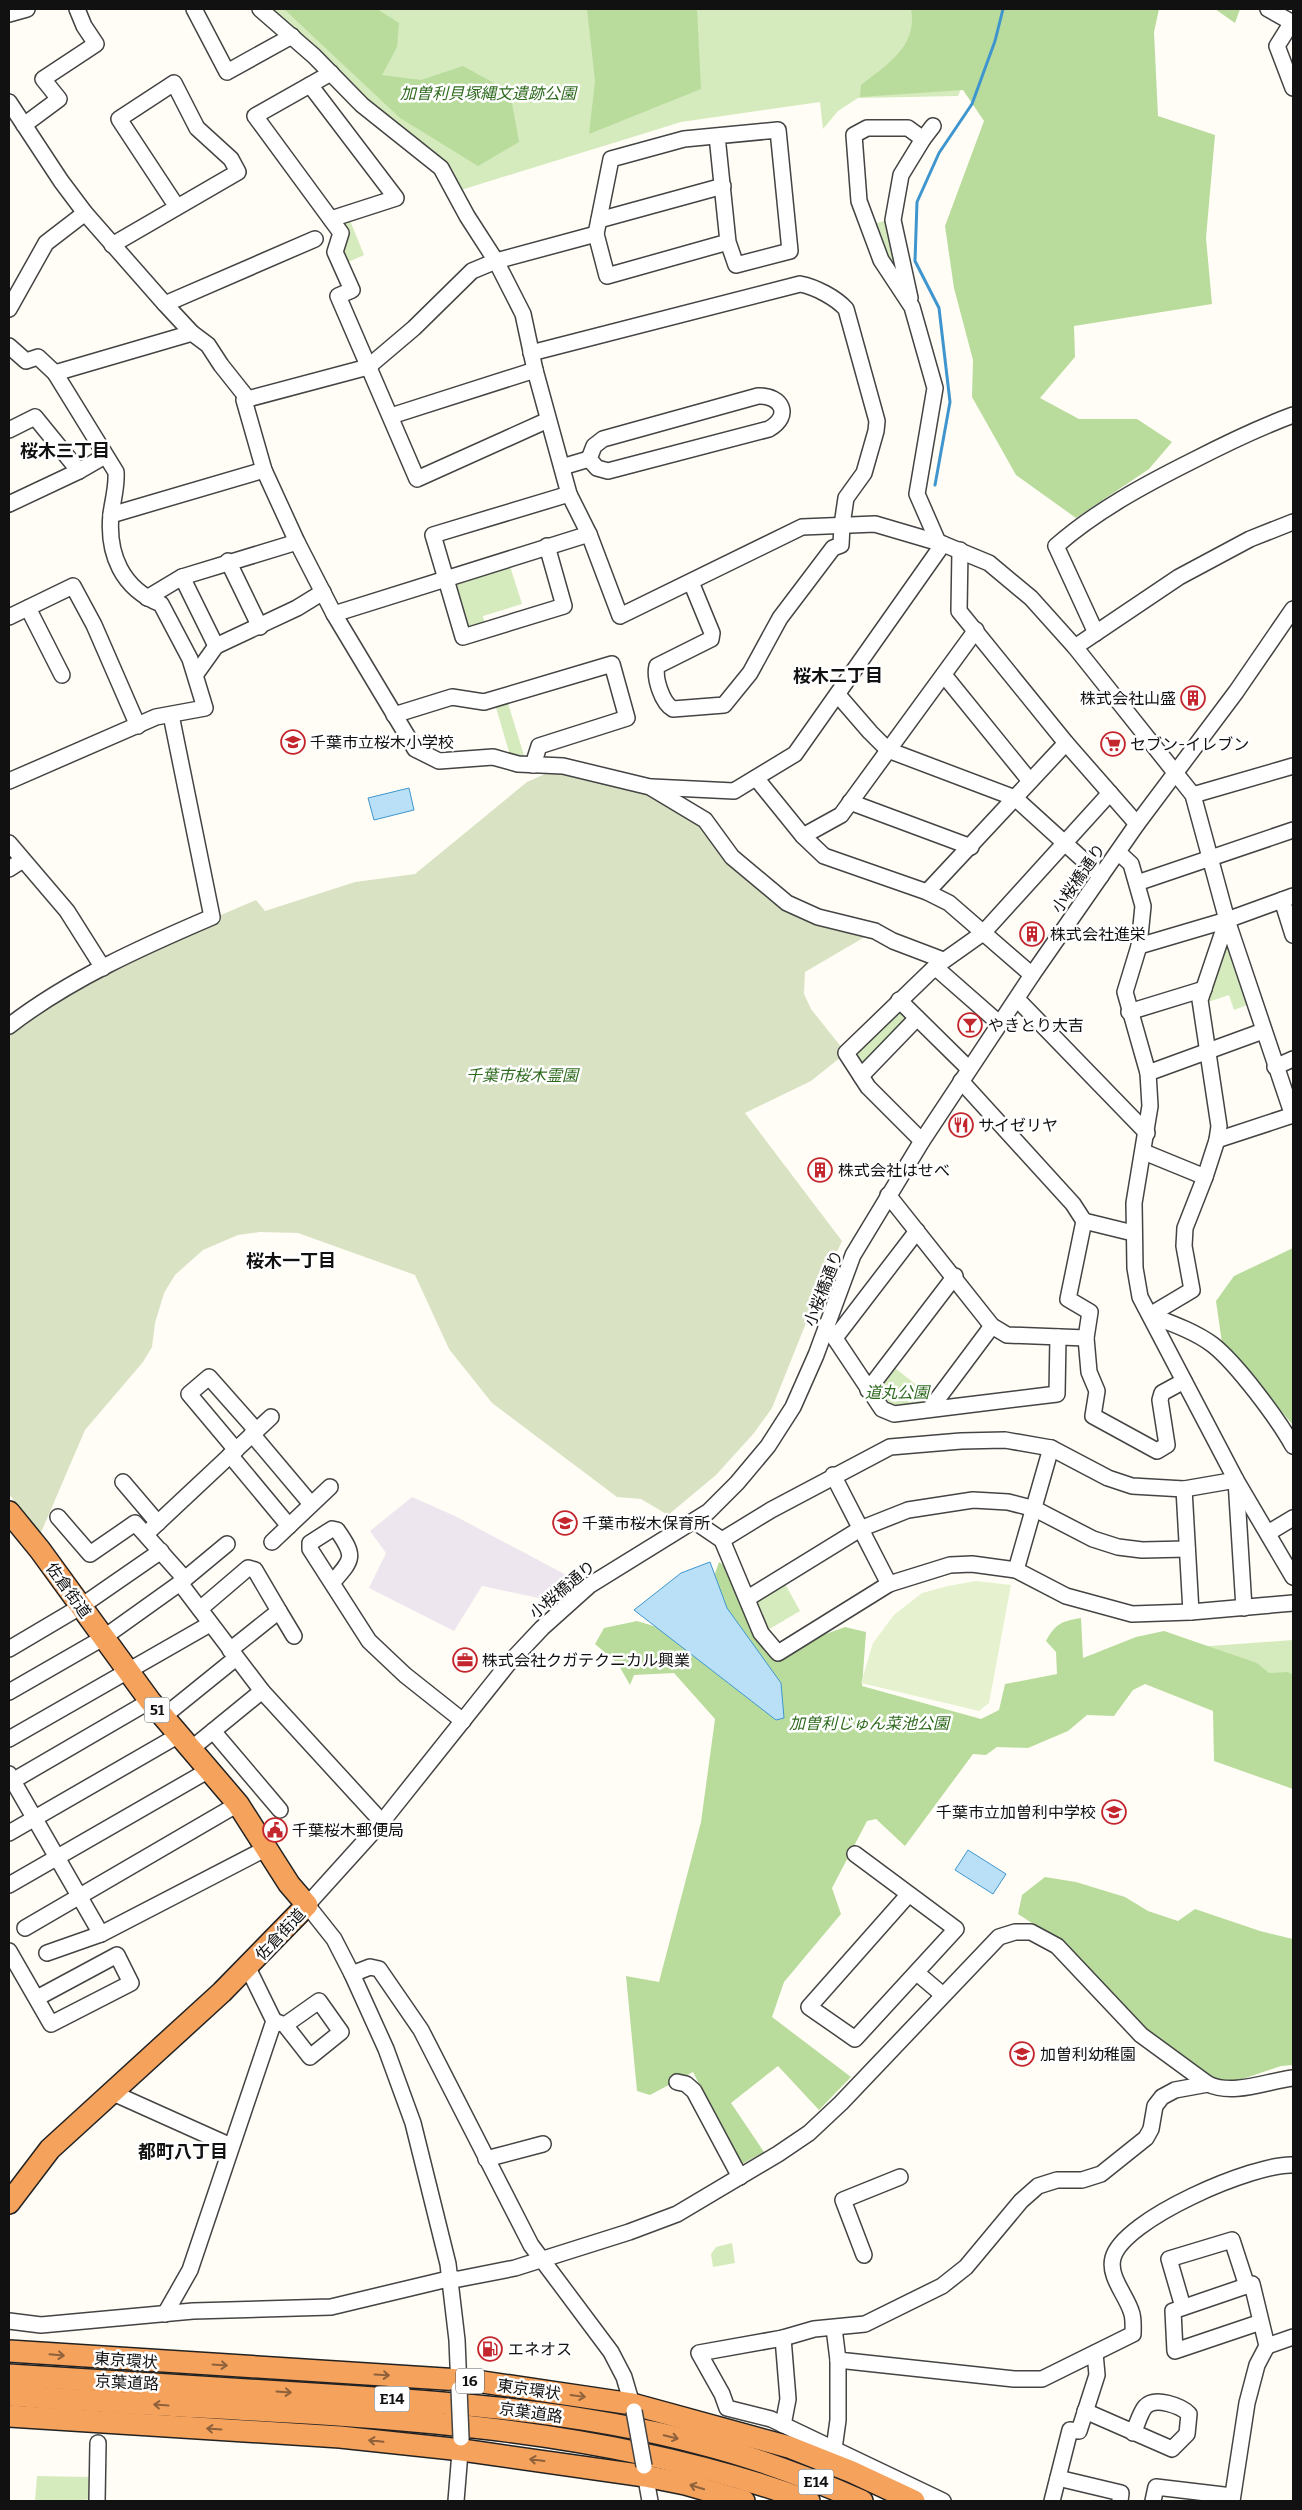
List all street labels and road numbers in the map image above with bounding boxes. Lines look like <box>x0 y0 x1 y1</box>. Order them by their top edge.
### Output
street label: 小桜橋通り <box>1048 840 1109 917</box>
street label: 小桜橋通り <box>800 1247 847 1329</box>
street label: 小桜橋通り <box>526 1556 599 1622</box>
street label: 佐倉街道 <box>42 1559 95 1622</box>
road number: 51 <box>144 1698 170 1722</box>
street label: 佐倉街道 <box>252 1904 309 1964</box>
street label: 東京環状 <box>93 2349 159 2372</box>
road number: 16 <box>456 2368 484 2394</box>
street label: 京葉道路 <box>95 2371 159 2394</box>
street label: 東京環状 <box>496 2376 562 2403</box>
road number: E14 <box>374 2386 410 2412</box>
street label: 京葉道路 <box>498 2399 564 2426</box>
road number: E14 <box>798 2470 834 2494</box>

